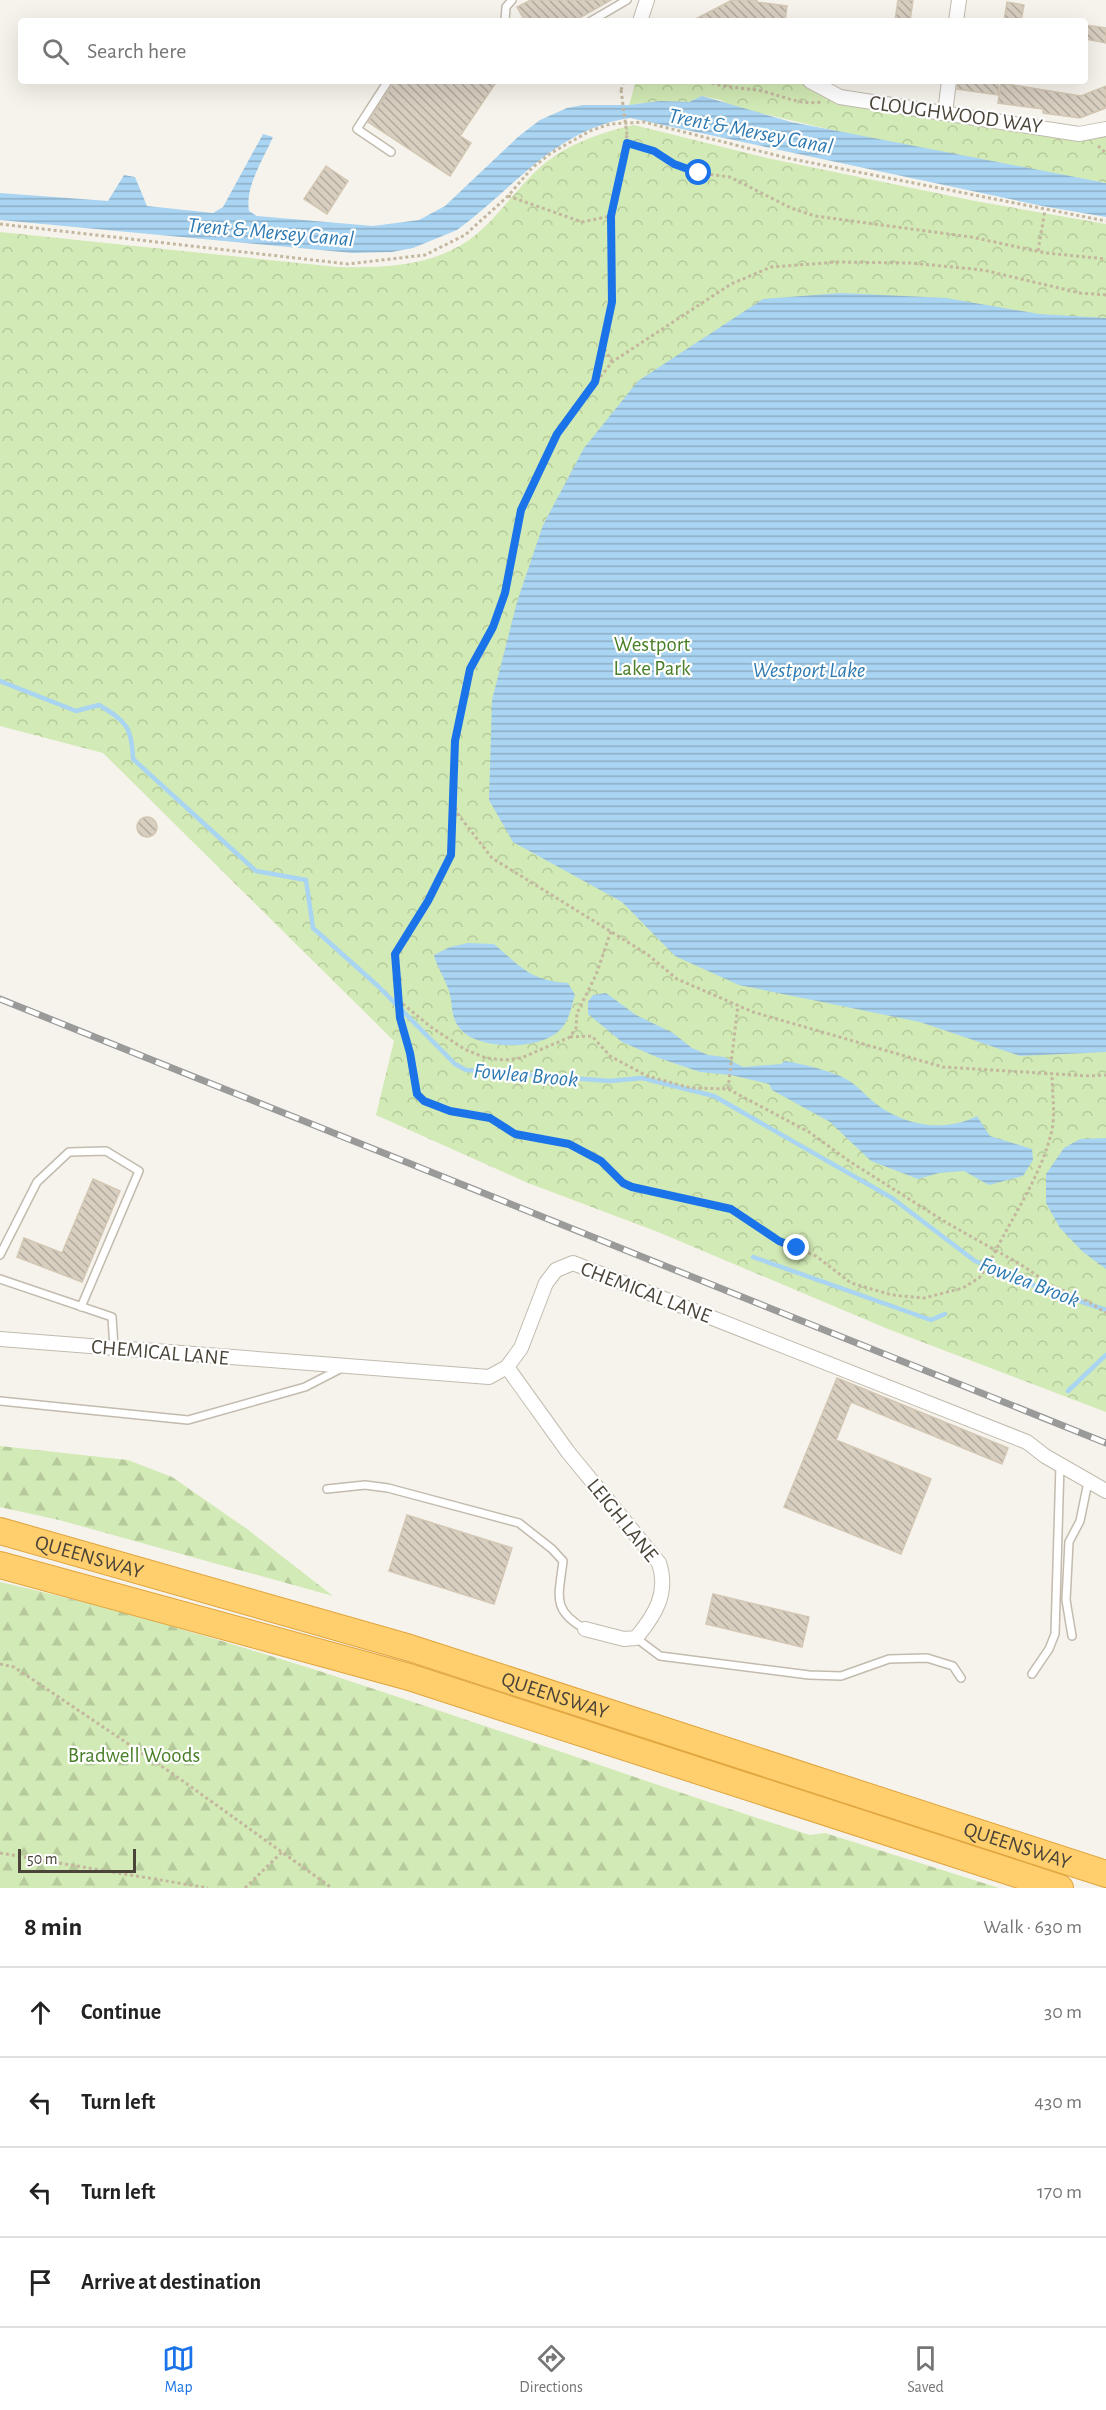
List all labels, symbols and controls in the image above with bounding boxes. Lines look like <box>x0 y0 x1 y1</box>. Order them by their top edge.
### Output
search box <box>18 18 1088 84</box>
icon: search <box>39 35 72 68</box>
text: Search here <box>87 40 186 62</box>
street label: CLOUGHWOOD WAY <box>868 92 1044 137</box>
water label: Trent & Mersey Canal <box>667 104 835 158</box>
route start <box>685 159 711 185</box>
water label: Trent & Mersey Canal <box>187 214 355 250</box>
park label: Westport Lake Park <box>613 634 691 679</box>
water label: Westport Lake <box>753 659 865 682</box>
water label: Fowlea Brook <box>473 1059 579 1091</box>
route end <box>783 1234 809 1260</box>
water label: Fowlea Brook <box>977 1253 1083 1311</box>
street label: CHEMICAL LANE <box>578 1258 714 1327</box>
street label: CHEMICAL LANE <box>90 1336 230 1369</box>
street label: LEIGH LANE <box>583 1475 662 1566</box>
street label: QUEENSWAY <box>33 1532 146 1582</box>
street label: QUEENSWAY <box>499 1668 611 1723</box>
park label: Bradwell Woods <box>68 1745 200 1766</box>
street label: QUEENSWAY <box>961 1818 1074 1873</box>
scale bar <box>18 1846 136 1874</box>
text: 50 m <box>27 1851 58 1867</box>
text: 8 min <box>24 1914 82 1940</box>
text: Walk · 630 m <box>983 1917 1082 1937</box>
icon: ahead <box>24 1996 57 2029</box>
text: Continue <box>81 2001 161 2023</box>
text: 30 m <box>1044 2002 1082 2022</box>
icon: left <box>24 2086 57 2119</box>
text: Turn left <box>81 2091 155 2113</box>
text: 430 m <box>1034 2092 1082 2112</box>
icon: left <box>24 2176 57 2209</box>
text: Turn left <box>81 2181 155 2203</box>
text: 170 m <box>1037 2182 1082 2202</box>
icon: arrive <box>24 2266 57 2299</box>
text: Arrive at destination <box>81 2271 261 2293</box>
tab: Map <box>162 2342 195 2397</box>
tab: Directions <box>519 2342 583 2397</box>
tab: Saved <box>907 2342 944 2397</box>

